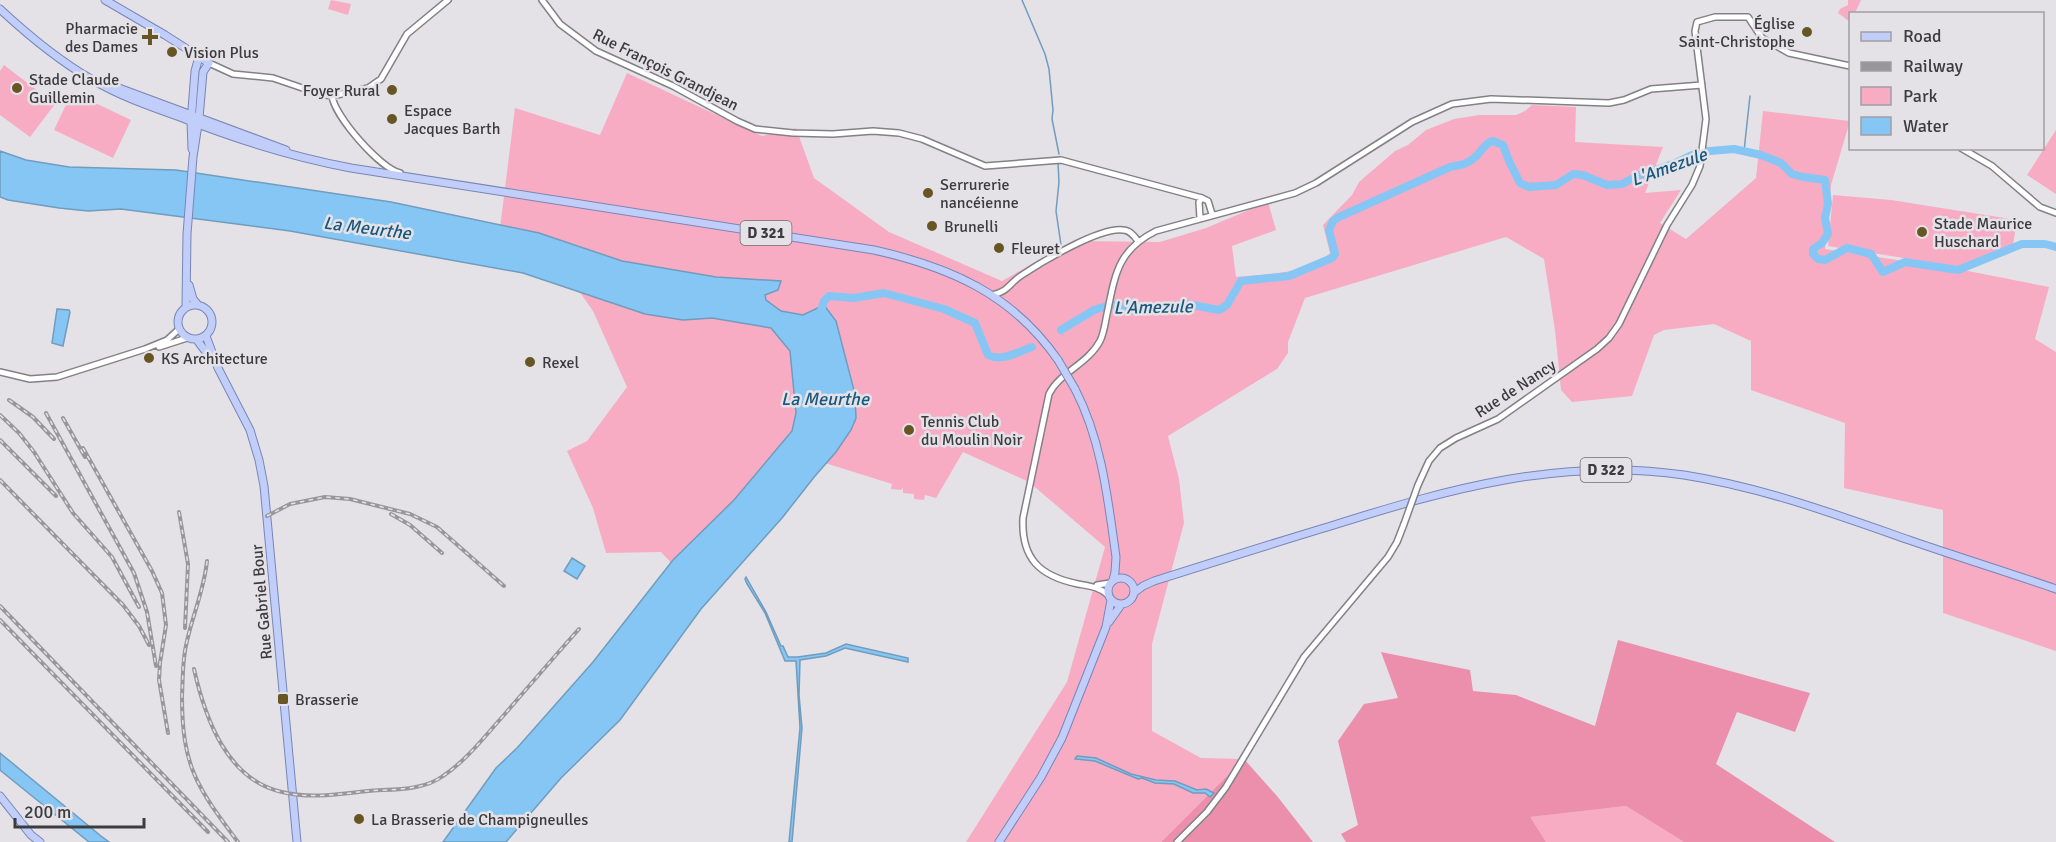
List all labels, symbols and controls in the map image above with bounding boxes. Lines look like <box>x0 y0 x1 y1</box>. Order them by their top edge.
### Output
legend <box>1849 12 2044 150</box>
place label: Église Saint-Christophe <box>1679 14 1795 52</box>
place label: Pharmacie des Dames <box>65 19 138 57</box>
street label: Rue François Grandjean <box>589 24 742 115</box>
marker: Église Saint-Christophe <box>1800 25 1814 39</box>
text: Road <box>1903 25 1942 47</box>
marker: Pharmacie des Dames <box>143 30 157 44</box>
place label: Vision Plus <box>184 43 259 63</box>
marker: Vision Plus <box>165 45 179 59</box>
text: Railway <box>1903 55 1964 77</box>
place label: Stade Claude Guillemin <box>29 70 119 108</box>
marker: Stade Claude Guillemin <box>10 81 24 95</box>
place label: Foyer Rural <box>303 81 380 101</box>
marker: Foyer Rural <box>385 83 399 97</box>
text: Park <box>1903 85 1938 107</box>
place label: Espace Jacques Barth <box>404 101 500 139</box>
marker: Espace Jacques Barth <box>385 112 399 126</box>
text: Water <box>1903 115 1949 137</box>
water label: L'Amezule <box>1628 143 1711 191</box>
place label: Serrurerie nancéienne <box>940 175 1019 213</box>
marker: Serrurerie nancéienne <box>921 186 935 200</box>
water label: La Meurthe <box>322 212 413 244</box>
place label: Stade Maurice Huschard <box>1934 214 2032 252</box>
place label: Brunelli <box>944 217 998 237</box>
marker: Brunelli <box>925 219 939 233</box>
road number: D 321 <box>740 221 792 245</box>
marker: Stade Maurice Huschard <box>1915 225 1929 239</box>
place label: Fleuret <box>1011 239 1060 259</box>
marker: Fleuret <box>992 241 1006 255</box>
water label: L'Amezule <box>1113 295 1194 319</box>
place label: KS Architecture <box>161 349 268 369</box>
marker: KS Architecture <box>142 351 156 365</box>
place label: Rexel <box>542 353 579 373</box>
marker: Rexel <box>523 355 537 369</box>
street label: Rue de Nancy <box>1471 355 1560 422</box>
water label: La Meurthe <box>781 388 870 410</box>
place label: Tennis Club du Moulin Noir <box>921 412 1022 450</box>
marker: Tennis Club du Moulin Noir <box>902 423 916 437</box>
road number: D 322 <box>1580 458 1632 482</box>
street label: Rue Gabriel Bour <box>247 543 277 660</box>
place label: Brasserie <box>295 690 359 710</box>
marker: Brasserie <box>276 692 290 706</box>
scale bar <box>15 791 144 829</box>
text: 200 m <box>24 801 71 823</box>
place label: La Brasserie de Champigneulles <box>371 810 588 830</box>
marker: La Brasserie de Champigneulles <box>352 812 366 826</box>

